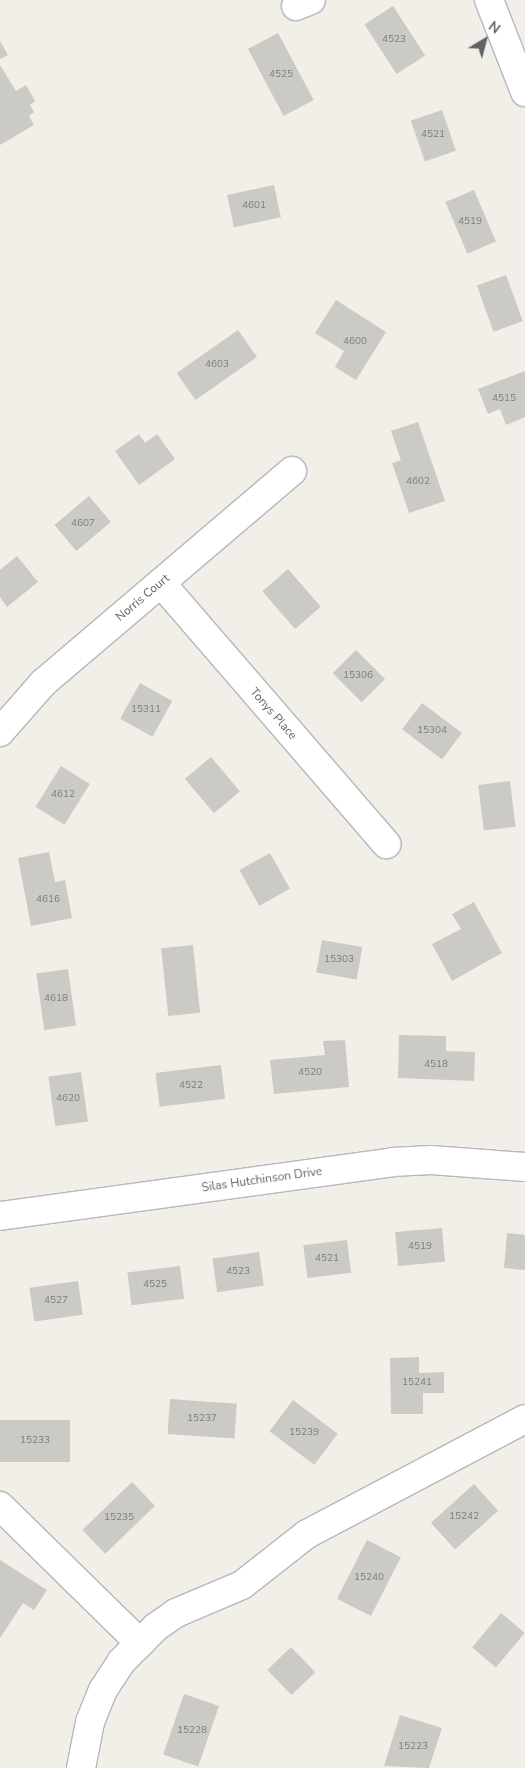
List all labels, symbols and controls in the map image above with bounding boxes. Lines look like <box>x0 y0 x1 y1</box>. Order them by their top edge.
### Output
north arrow <box>460 15 510 65</box>
text: N <box>484 17 504 38</box>
house number: 4523 <box>382 34 406 46</box>
house number: 4525 <box>269 69 293 81</box>
house number: 4521 <box>421 129 445 141</box>
house number: 4601 <box>242 200 266 212</box>
house number: 4519 <box>458 216 482 228</box>
house number: 4600 <box>343 336 367 348</box>
house number: 4603 <box>205 359 229 371</box>
house number: 4515 <box>492 393 516 405</box>
house number: 4602 <box>406 476 430 488</box>
house number: 4607 <box>71 518 95 530</box>
street label: Norris Court <box>113 571 173 625</box>
house number: 15306 <box>343 670 373 682</box>
street label: Tonys Place <box>247 685 299 743</box>
house number: 15311 <box>131 704 161 716</box>
house number: 15304 <box>417 725 447 737</box>
house number: 4612 <box>51 789 75 801</box>
house number: 4616 <box>36 894 60 906</box>
house number: 15303 <box>324 954 354 966</box>
house number: 4618 <box>44 993 68 1005</box>
house number: 4518 <box>424 1059 448 1071</box>
house number: 4520 <box>298 1067 322 1079</box>
house number: 4522 <box>179 1080 203 1092</box>
house number: 4620 <box>56 1093 80 1105</box>
street label: Silas Hutchinson Drive <box>201 1164 323 1196</box>
house number: 4519 <box>408 1241 432 1253</box>
house number: 4521 <box>315 1253 339 1265</box>
house number: 4523 <box>226 1266 250 1278</box>
house number: 4525 <box>143 1279 167 1291</box>
house number: 4527 <box>44 1295 68 1307</box>
house number: 15241 <box>402 1377 432 1389</box>
house number: 15237 <box>187 1413 217 1425</box>
house number: 15239 <box>289 1427 319 1439</box>
house number: 15233 <box>20 1435 50 1447</box>
house number: 15242 <box>449 1511 479 1523</box>
house number: 15235 <box>104 1512 134 1524</box>
house number: 15240 <box>354 1572 384 1584</box>
house number: 15228 <box>177 1725 207 1737</box>
house number: 15223 <box>398 1741 428 1753</box>

